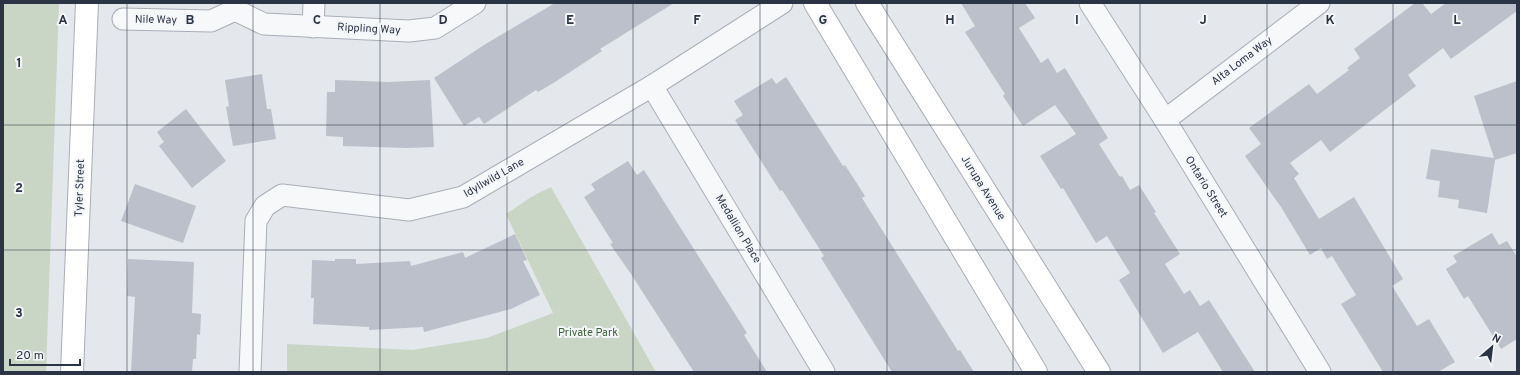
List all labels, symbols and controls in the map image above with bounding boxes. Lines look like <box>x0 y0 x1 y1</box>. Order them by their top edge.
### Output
text: A <box>58 13 68 29</box>
street label: Nile Way <box>135 13 177 27</box>
text: B <box>186 13 195 29</box>
text: C <box>313 13 321 29</box>
text: D <box>438 13 448 29</box>
text: E <box>566 13 574 29</box>
text: F <box>693 13 701 29</box>
text: G <box>819 13 828 29</box>
text: H <box>945 13 955 29</box>
text: I <box>1075 13 1079 29</box>
text: J <box>1199 13 1207 29</box>
text: K <box>1325 13 1335 29</box>
text: L <box>1453 13 1461 29</box>
street label: Rippling Way <box>337 20 401 38</box>
street label: Alta Loma Way <box>1209 33 1276 89</box>
text: 1 <box>16 56 22 72</box>
street label: Jurupa Avenue <box>958 153 1009 223</box>
street label: Ontario Street <box>1181 154 1231 220</box>
street label: Idyllwild Lane <box>461 155 527 201</box>
street label: Tyler Street <box>72 159 88 217</box>
text: 2 <box>15 181 23 197</box>
street label: Medallion Place <box>712 192 764 266</box>
text: 3 <box>15 306 23 322</box>
park label: Private Park <box>558 326 618 340</box>
north arrow <box>1472 327 1512 367</box>
text: N <box>1489 331 1503 347</box>
scale bar <box>10 341 80 367</box>
text: 20 m <box>16 348 44 364</box>

